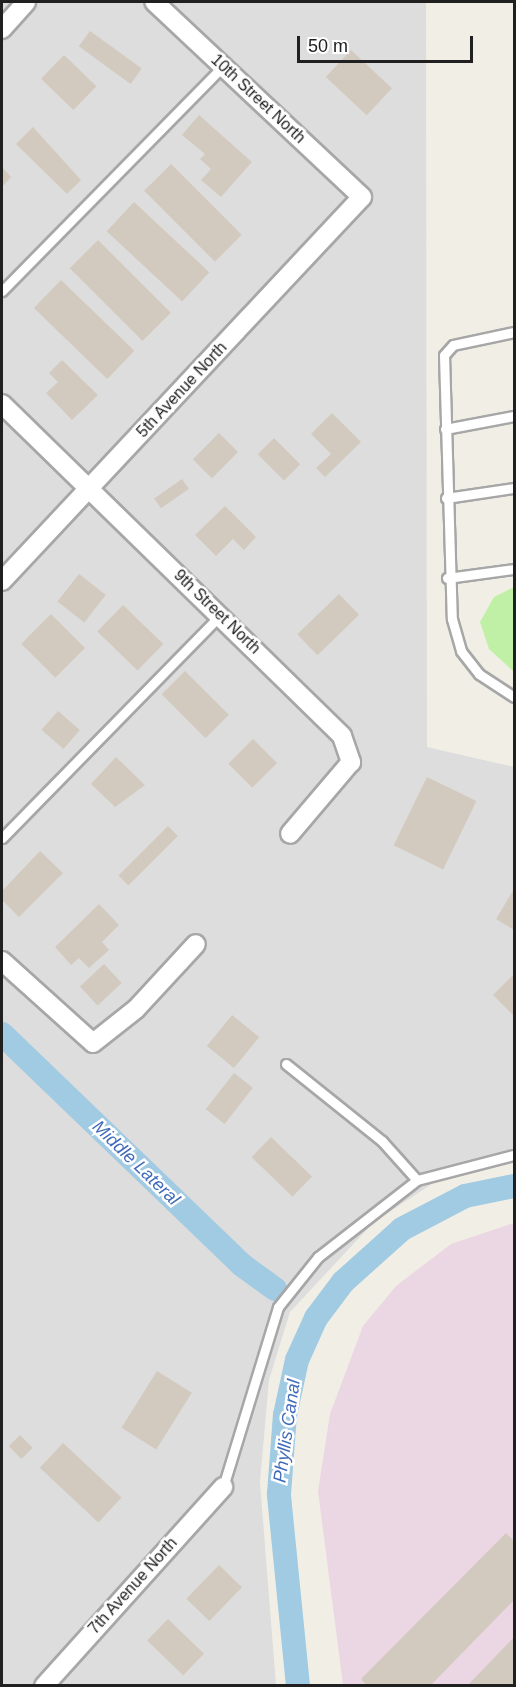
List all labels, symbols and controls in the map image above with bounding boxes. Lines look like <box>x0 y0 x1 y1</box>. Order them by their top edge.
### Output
scale bar <box>300 24 476 62</box>
text: 50 m <box>308 36 348 56</box>
street label: 10th Street North <box>207 50 309 148</box>
street label: 5th Avenue North <box>133 338 231 442</box>
street label: 9th Street North <box>170 566 264 658</box>
water label: Middle Lateral <box>88 1116 184 1210</box>
water label: Phyllis Canal <box>269 1378 305 1484</box>
street label: 7th Avenue North <box>84 1533 182 1639</box>

